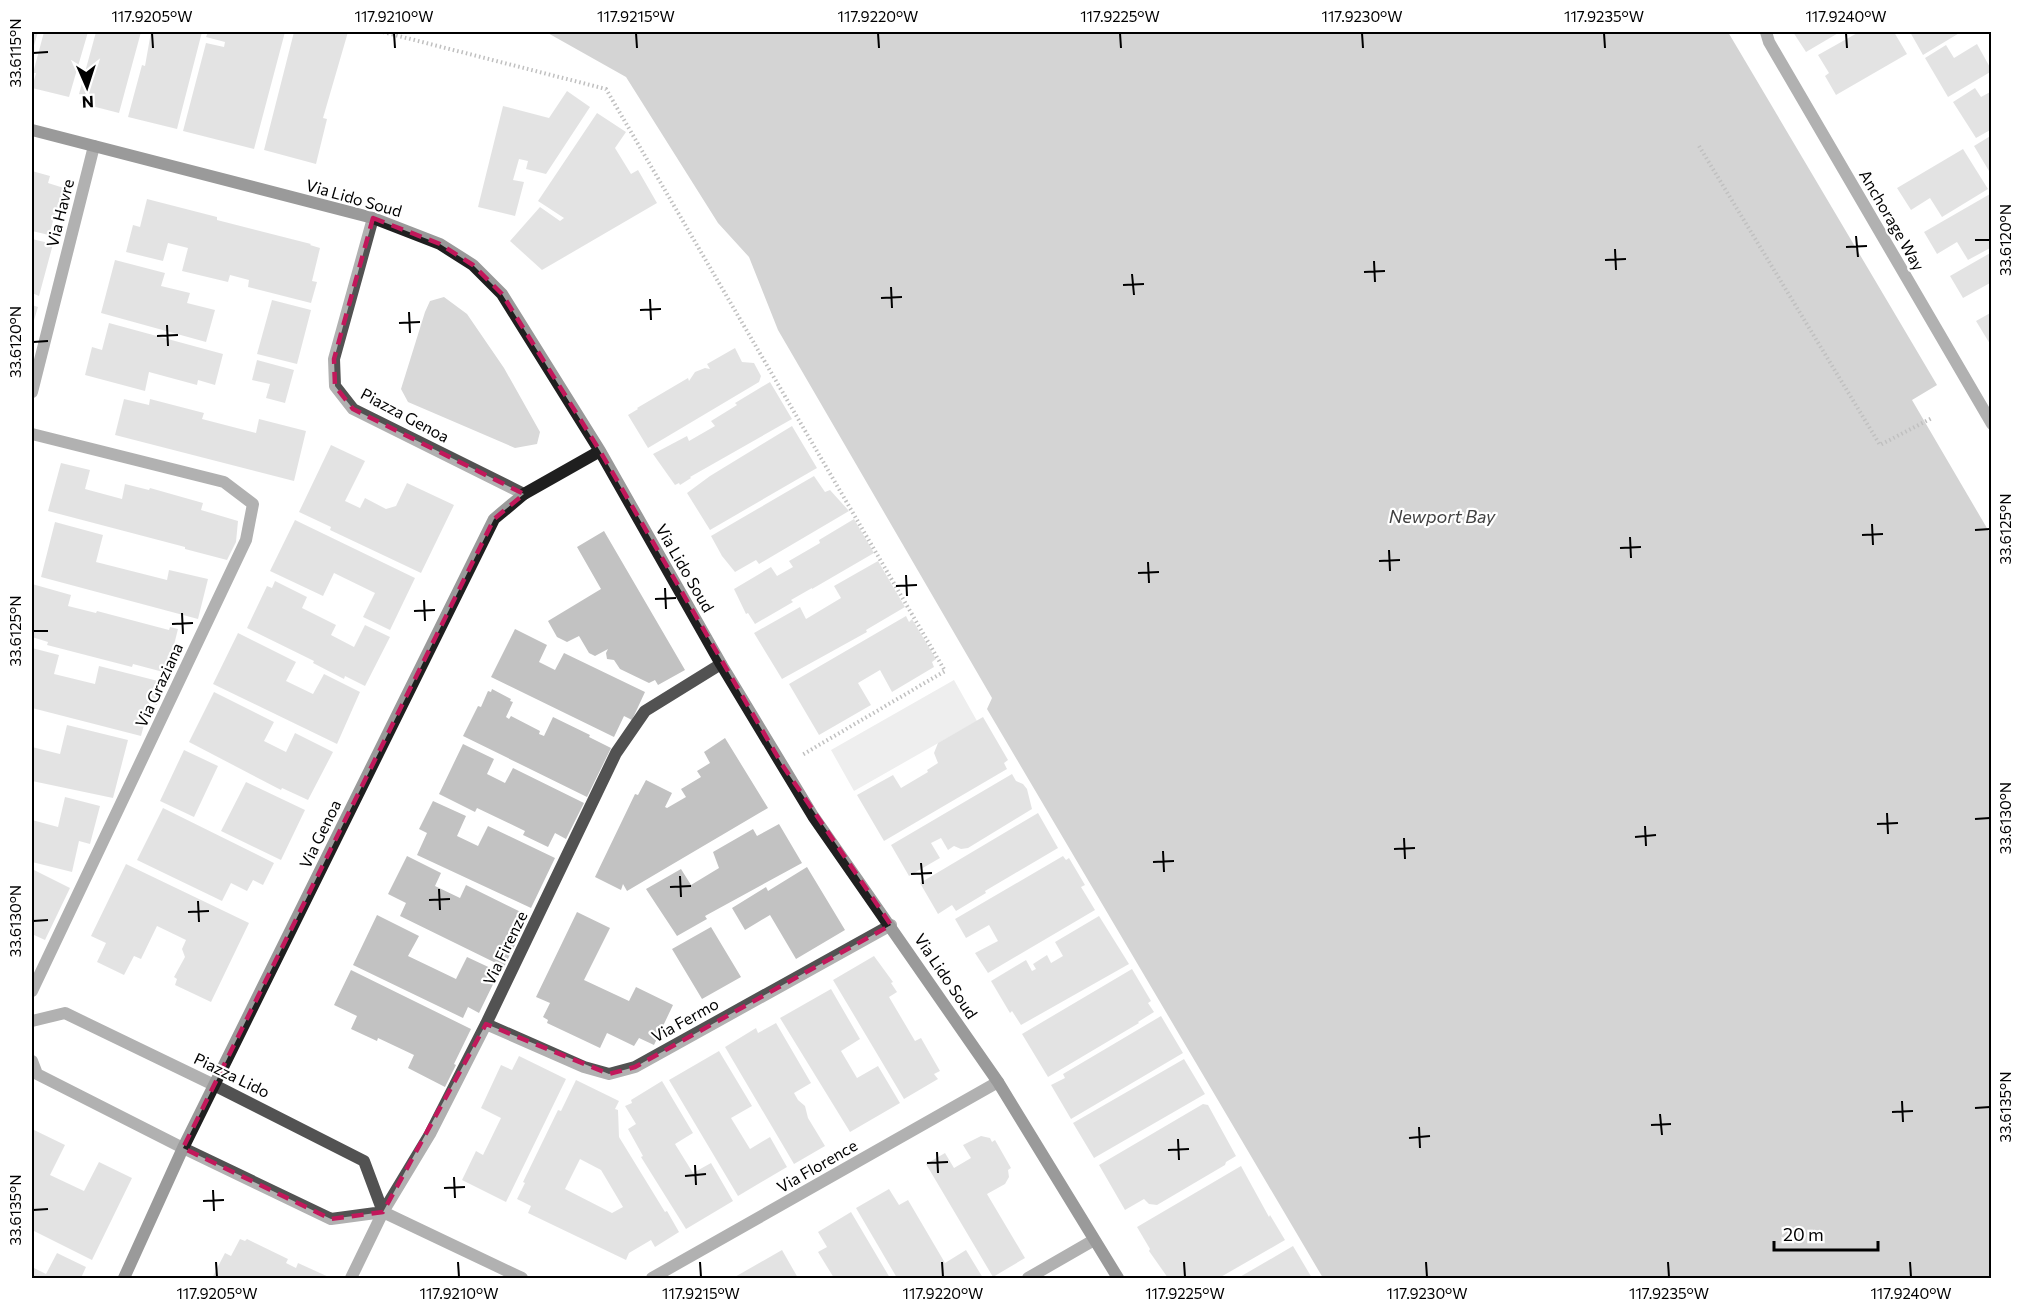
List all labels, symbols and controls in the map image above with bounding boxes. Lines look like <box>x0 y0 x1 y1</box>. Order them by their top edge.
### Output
text: 117.9205°W <box>111 7 193 25</box>
text: 117.9210°W <box>355 7 433 25</box>
text: 117.9215°W <box>597 7 675 25</box>
text: 117.9220°W <box>838 7 918 25</box>
text: 117.9225°W <box>1080 7 1160 25</box>
text: 117.9230°W <box>1321 7 1403 25</box>
text: 117.9235°W <box>1564 7 1644 25</box>
text: 117.9240°W <box>1805 7 1887 25</box>
text: 33.6115°N <box>6 18 24 88</box>
north arrow <box>57 57 117 117</box>
text: N <box>81 93 94 112</box>
street label: Anchorage Way <box>1856 166 1929 274</box>
street label: Via Lido Soud <box>304 175 404 220</box>
street label: Via Havre <box>42 177 77 249</box>
text: 33.6120°N <box>1996 204 2014 276</box>
text: 33.6120°N <box>6 306 24 378</box>
street label: Piazza Genoa <box>358 383 453 446</box>
text: 33.6125°N <box>1996 494 2014 564</box>
water label: Newport Bay <box>1389 505 1496 527</box>
street label: Via Lido Soud <box>653 520 718 615</box>
text: 33.6125°N <box>6 596 24 666</box>
street label: Via Graziana <box>131 640 186 730</box>
text: 33.6130°N <box>1996 782 2014 854</box>
street label: Via Genoa <box>295 796 344 871</box>
text: 33.6130°N <box>6 885 24 957</box>
street label: Via Firenze <box>478 908 531 988</box>
street label: Via Lido Soud <box>911 929 982 1022</box>
street label: Via Fermo <box>648 993 722 1046</box>
street label: Piazza Lido <box>191 1048 273 1101</box>
text: 33.6135°N <box>1996 1071 2014 1143</box>
street label: Via Florence <box>773 1135 860 1196</box>
text: 33.6135°N <box>6 1174 24 1246</box>
scale bar <box>1774 1214 1878 1252</box>
text: 20 m <box>1783 1223 1824 1245</box>
text: 117.9205°W <box>176 1284 258 1302</box>
text: 117.9210°W <box>420 1284 498 1302</box>
text: 117.9215°W <box>662 1284 740 1302</box>
text: 117.9220°W <box>903 1284 983 1302</box>
text: 117.9225°W <box>1145 1284 1225 1302</box>
text: 117.9230°W <box>1386 1284 1468 1302</box>
text: 117.9235°W <box>1629 1284 1709 1302</box>
text: 117.9240°W <box>1870 1284 1952 1302</box>

